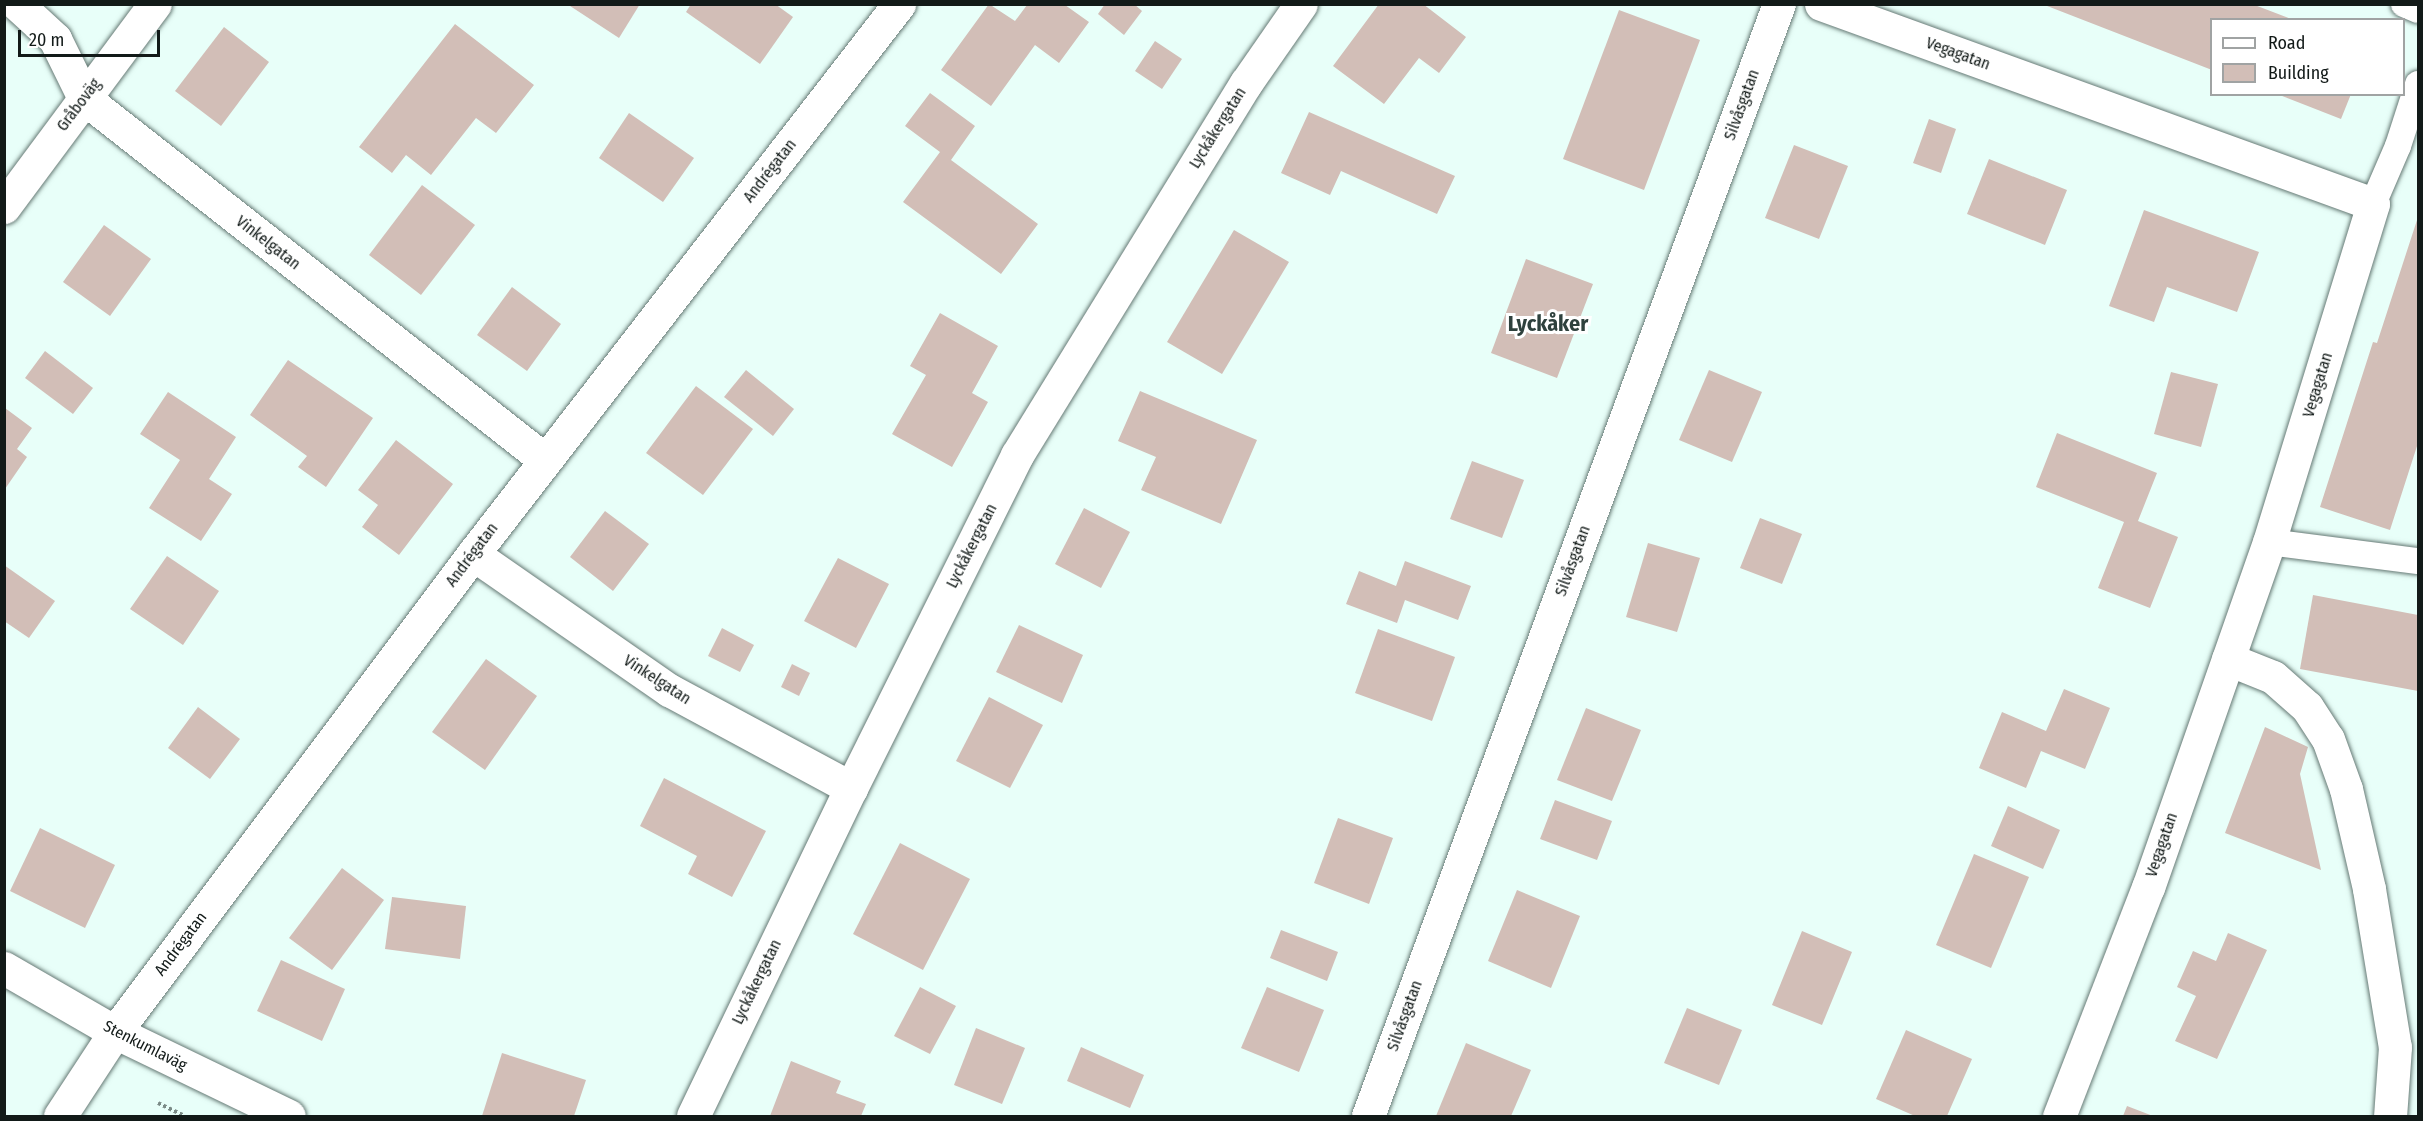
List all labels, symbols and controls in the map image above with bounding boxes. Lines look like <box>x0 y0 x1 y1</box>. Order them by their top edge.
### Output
scale bar <box>21 18 164 56</box>
legend <box>2210 18 2405 96</box>
text: 20 m <box>29 29 64 51</box>
text: Road <box>2268 32 2305 54</box>
street label: Vegagatan <box>1923 34 1993 74</box>
text: Building <box>2268 62 2329 84</box>
street label: Silvåsgatan <box>1720 67 1764 143</box>
street label: Gråboväg <box>53 75 105 135</box>
street label: Lyckåkergatan <box>1185 84 1251 172</box>
street label: Andrégatan <box>739 136 801 206</box>
street label: Vinkelgatan <box>232 212 304 274</box>
district label: Lyckåker <box>1508 311 1588 337</box>
street label: Vegagatan <box>2299 350 2337 420</box>
street label: Lyckåkergatan <box>943 501 1001 591</box>
street label: Andrégatan <box>442 519 502 591</box>
street label: Silvåsgatan <box>1551 523 1595 599</box>
street label: Vinkelgatan <box>620 651 694 709</box>
street label: Vegagatan <box>2142 810 2182 880</box>
street label: Andrégatan <box>151 908 211 980</box>
street label: Lyckåkergatan <box>728 936 786 1028</box>
street label: Silvåsgatan <box>1383 978 1427 1054</box>
street label: Stenkumlaväg <box>100 1017 190 1075</box>

